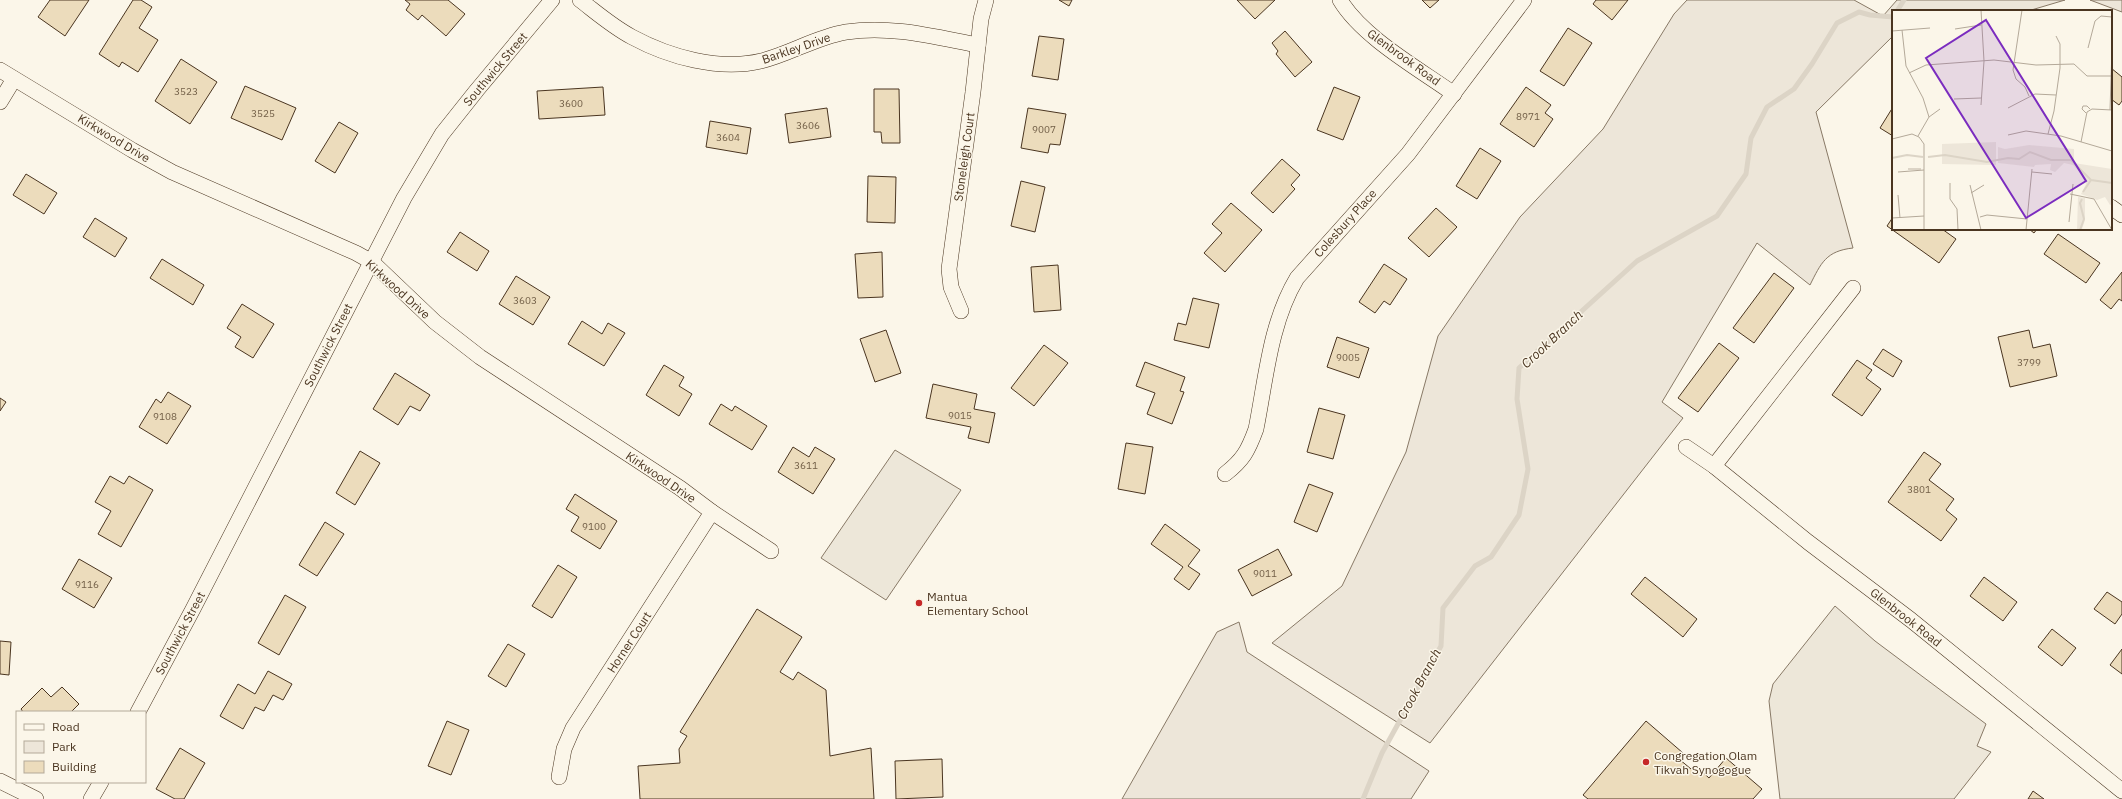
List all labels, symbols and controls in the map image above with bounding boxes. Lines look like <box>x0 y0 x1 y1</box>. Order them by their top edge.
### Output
inset map <box>1892 10 2112 230</box>
street label: Glenbrook Road <box>1365 26 1443 88</box>
street label: Southwick Street <box>460 29 530 109</box>
street label: Barkley Drive <box>760 29 833 67</box>
house number: 3523 <box>174 85 198 98</box>
house number: 3600 <box>559 97 583 110</box>
house number: 3525 <box>251 107 275 120</box>
house number: 8971 <box>1516 110 1540 123</box>
street label: Kirkwood Drive <box>75 111 153 166</box>
street label: Stoneleigh Court <box>950 112 978 202</box>
house number: 3606 <box>796 119 820 132</box>
house number: 9007 <box>1032 123 1056 136</box>
house number: 3604 <box>716 131 740 144</box>
street label: Colesbury Place <box>1310 186 1380 260</box>
street label: Kirkwood Drive <box>363 256 434 322</box>
house number: 3603 <box>513 294 537 307</box>
street label: Southwick Street <box>300 301 356 389</box>
water label: Crook Branch <box>1518 306 1586 372</box>
house number: 9005 <box>1336 351 1360 364</box>
house number: 3799 <box>2017 356 2041 369</box>
house number: 9015 <box>948 409 972 422</box>
house number: 9108 <box>153 410 177 423</box>
street label: Kirkwood Drive <box>623 448 699 506</box>
house number: 3611 <box>794 459 818 472</box>
house number: 3801 <box>1907 483 1931 496</box>
house number: 9100 <box>582 520 606 533</box>
house number: 9011 <box>1253 567 1277 580</box>
house number: 9116 <box>75 578 99 591</box>
street label: Glenbrook Road <box>1867 584 1945 650</box>
street label: Southwick Street <box>152 589 208 677</box>
place label: Mantua Elementary School <box>927 589 1028 618</box>
marker: Mantua Elementary School <box>914 598 924 608</box>
street label: Horner Court <box>604 609 654 675</box>
water label: Crook Branch <box>1393 646 1445 722</box>
legend <box>16 711 146 783</box>
text: Road <box>52 719 80 734</box>
text: Park <box>52 739 77 754</box>
place label: Congregation Olam Tikvah Synogogue <box>1654 748 1757 777</box>
marker: Congregation Olam Tikvah Synogogue <box>1641 757 1651 767</box>
text: Building <box>52 759 97 774</box>

